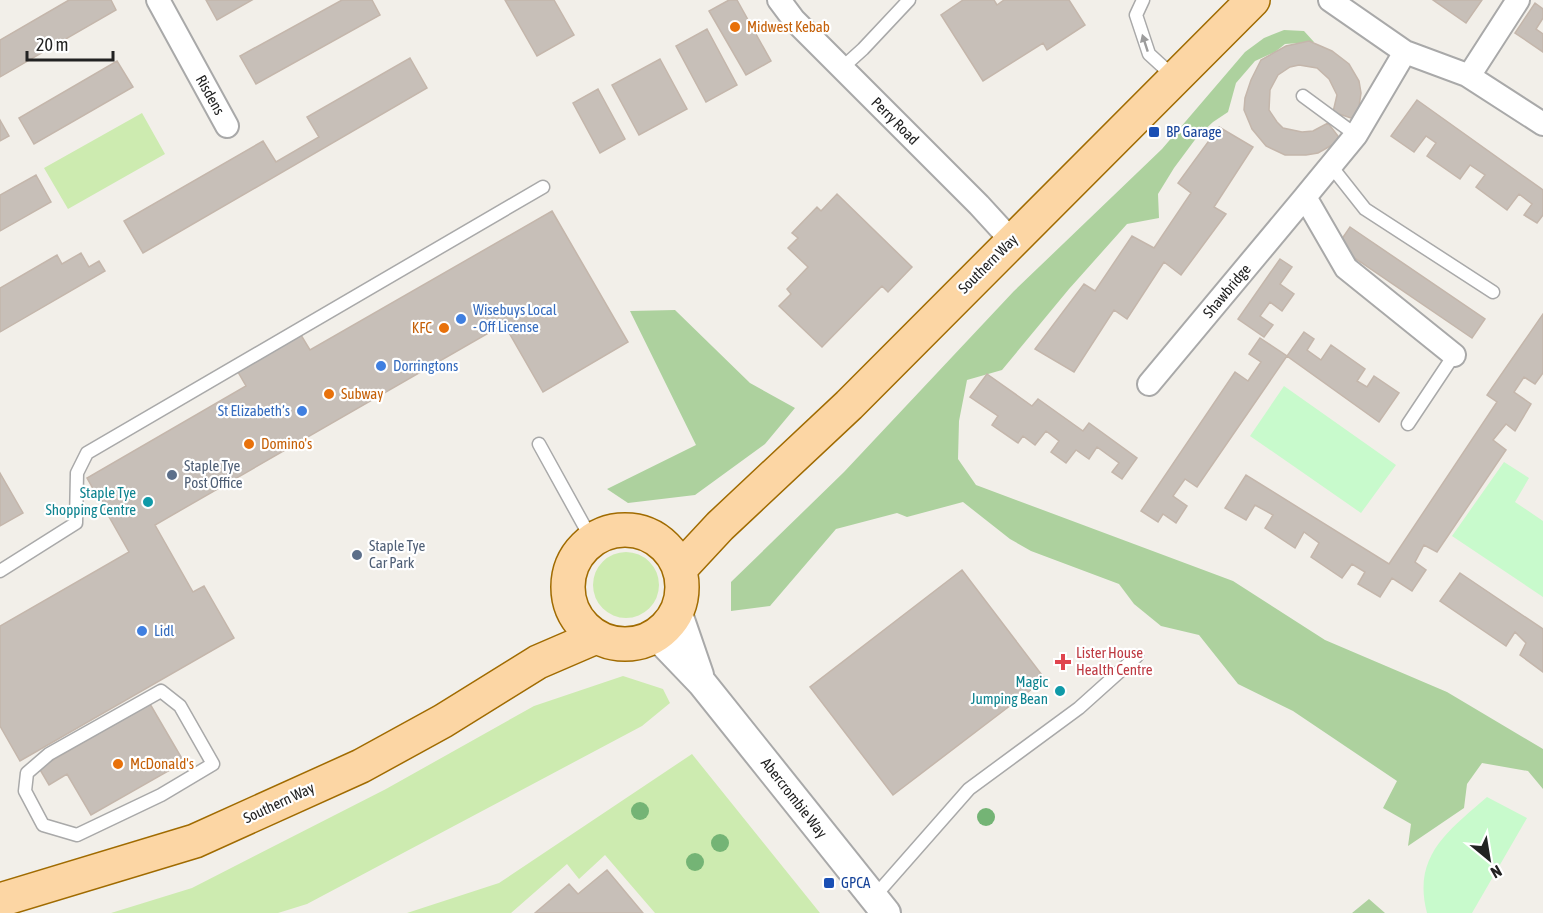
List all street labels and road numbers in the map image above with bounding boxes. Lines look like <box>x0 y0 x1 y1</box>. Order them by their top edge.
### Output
street label: Risdens <box>193 72 228 118</box>
street label: Perry Road <box>868 94 922 148</box>
street label: Southern Way <box>955 231 1021 297</box>
street label: Shawbridge <box>1199 260 1254 321</box>
street label: Abercrombie Way <box>758 754 831 841</box>
street label: Southern Way <box>241 779 317 826</box>

